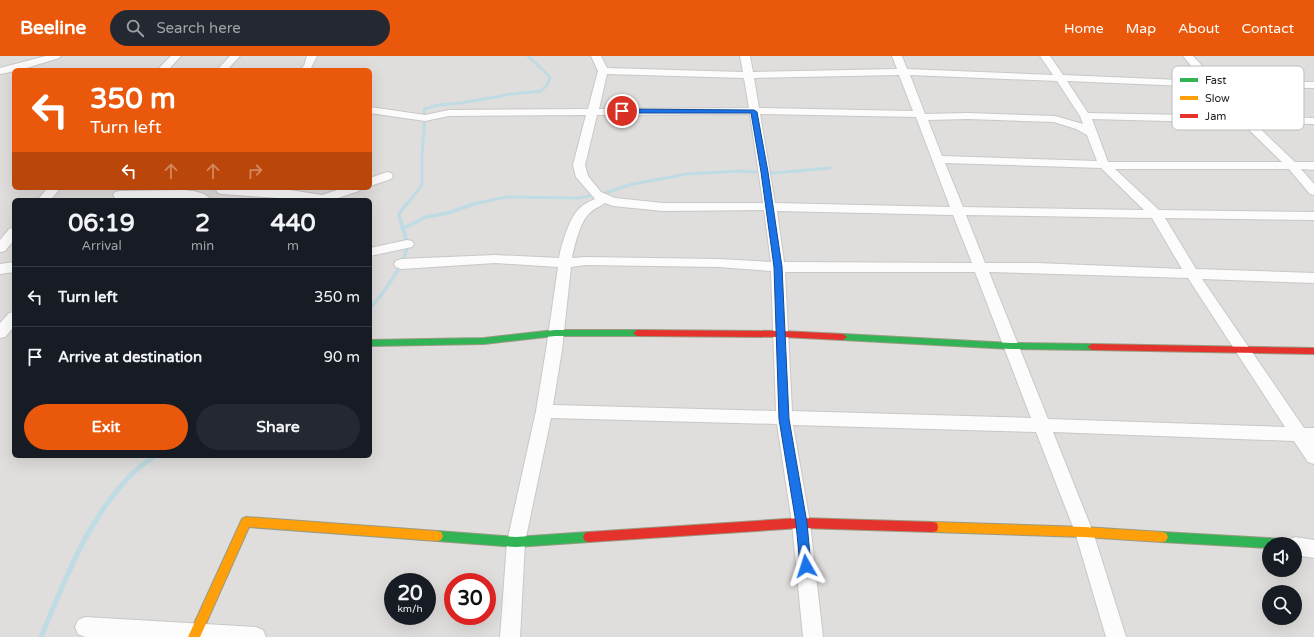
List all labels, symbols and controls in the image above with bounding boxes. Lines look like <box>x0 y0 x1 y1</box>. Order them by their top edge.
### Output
search box <box>110 10 390 46</box>
text: Beeline <box>20 17 86 39</box>
icon: search <box>124 17 146 39</box>
text: Search here <box>156 19 241 37</box>
text: Home <box>1064 20 1104 37</box>
text: Map <box>1126 20 1156 37</box>
text: About <box>1178 20 1220 37</box>
text: Contact <box>1242 20 1294 37</box>
legend <box>1172 66 1304 130</box>
text: Fast <box>1205 74 1226 87</box>
text: 350 m <box>90 82 176 116</box>
icon: left <box>24 84 76 136</box>
text: Slow <box>1205 92 1230 105</box>
pin <box>605 94 639 128</box>
icon: arrive <box>611 100 633 122</box>
text: Jam <box>1205 110 1226 123</box>
text: Turn left <box>90 116 162 138</box>
icon: left <box>118 160 140 182</box>
icon: ahead <box>160 160 182 182</box>
icon: ahead <box>202 160 224 182</box>
icon: right <box>244 160 266 182</box>
text: 06:19 <box>68 209 135 238</box>
text: 2 <box>195 209 210 238</box>
text: 440 <box>270 209 316 238</box>
text: Arrival <box>81 238 122 254</box>
text: min <box>191 238 214 254</box>
text: m <box>287 238 299 254</box>
icon: left <box>24 286 46 308</box>
text: Turn left <box>58 288 118 306</box>
text: 350 m <box>314 288 360 306</box>
icon: arrive <box>24 346 46 368</box>
text: Arrive at destination <box>58 348 202 366</box>
text: 90 m <box>323 348 360 366</box>
button: Exit <box>24 404 188 450</box>
button: Share <box>196 404 360 450</box>
map controls <box>1262 537 1302 625</box>
button: sound <box>1262 537 1302 577</box>
position arrow <box>785 545 827 587</box>
speed limit sign: 30 <box>444 573 496 625</box>
text: 20 <box>397 582 423 606</box>
button: search <box>1262 585 1302 625</box>
text: km/h <box>397 603 423 615</box>

